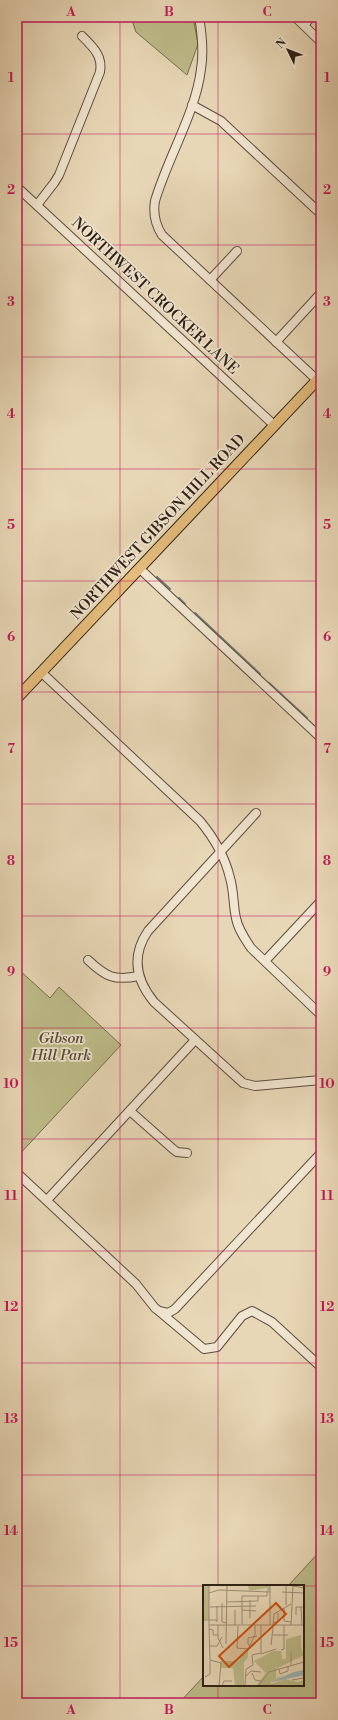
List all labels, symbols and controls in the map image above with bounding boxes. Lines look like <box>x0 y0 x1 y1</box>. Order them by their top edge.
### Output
text: A <box>65 4 76 20</box>
text: B <box>164 4 174 20</box>
text: C <box>262 4 272 20</box>
north arrow <box>268 30 308 70</box>
text: N <box>273 36 290 52</box>
text: 1 <box>8 70 15 86</box>
text: 1 <box>324 70 331 86</box>
text: 2 <box>7 182 15 198</box>
text: 2 <box>323 182 331 198</box>
street label: NORTHWEST CROCKER LANE <box>67 213 243 379</box>
text: 3 <box>7 294 15 310</box>
text: 3 <box>323 294 331 310</box>
text: 4 <box>7 406 16 422</box>
text: 4 <box>323 406 332 422</box>
street label: NORTHWEST GIBSON HILL ROAD <box>67 430 249 624</box>
text: 5 <box>7 517 15 533</box>
text: 5 <box>323 517 331 533</box>
text: 6 <box>7 629 15 645</box>
text: 6 <box>323 629 331 645</box>
text: 7 <box>7 741 15 757</box>
text: 7 <box>323 741 331 757</box>
text: 8 <box>7 853 15 869</box>
text: 8 <box>323 853 331 869</box>
text: 9 <box>7 964 15 980</box>
text: 9 <box>323 964 331 980</box>
park label: Gibson Hill Park <box>30 1029 91 1065</box>
text: 10 <box>3 1076 19 1092</box>
text: 10 <box>319 1076 335 1092</box>
text: 11 <box>5 1188 18 1204</box>
text: 11 <box>321 1188 334 1204</box>
text: 12 <box>4 1299 18 1315</box>
text: 12 <box>320 1299 334 1315</box>
text: 13 <box>4 1411 18 1427</box>
text: 13 <box>320 1411 334 1427</box>
text: 14 <box>4 1523 18 1539</box>
text: 14 <box>320 1523 334 1539</box>
inset map <box>203 1585 304 1686</box>
text: 15 <box>4 1635 18 1651</box>
text: 15 <box>320 1635 334 1651</box>
text: A <box>65 1702 76 1718</box>
text: B <box>164 1702 174 1718</box>
text: C <box>262 1702 272 1718</box>

